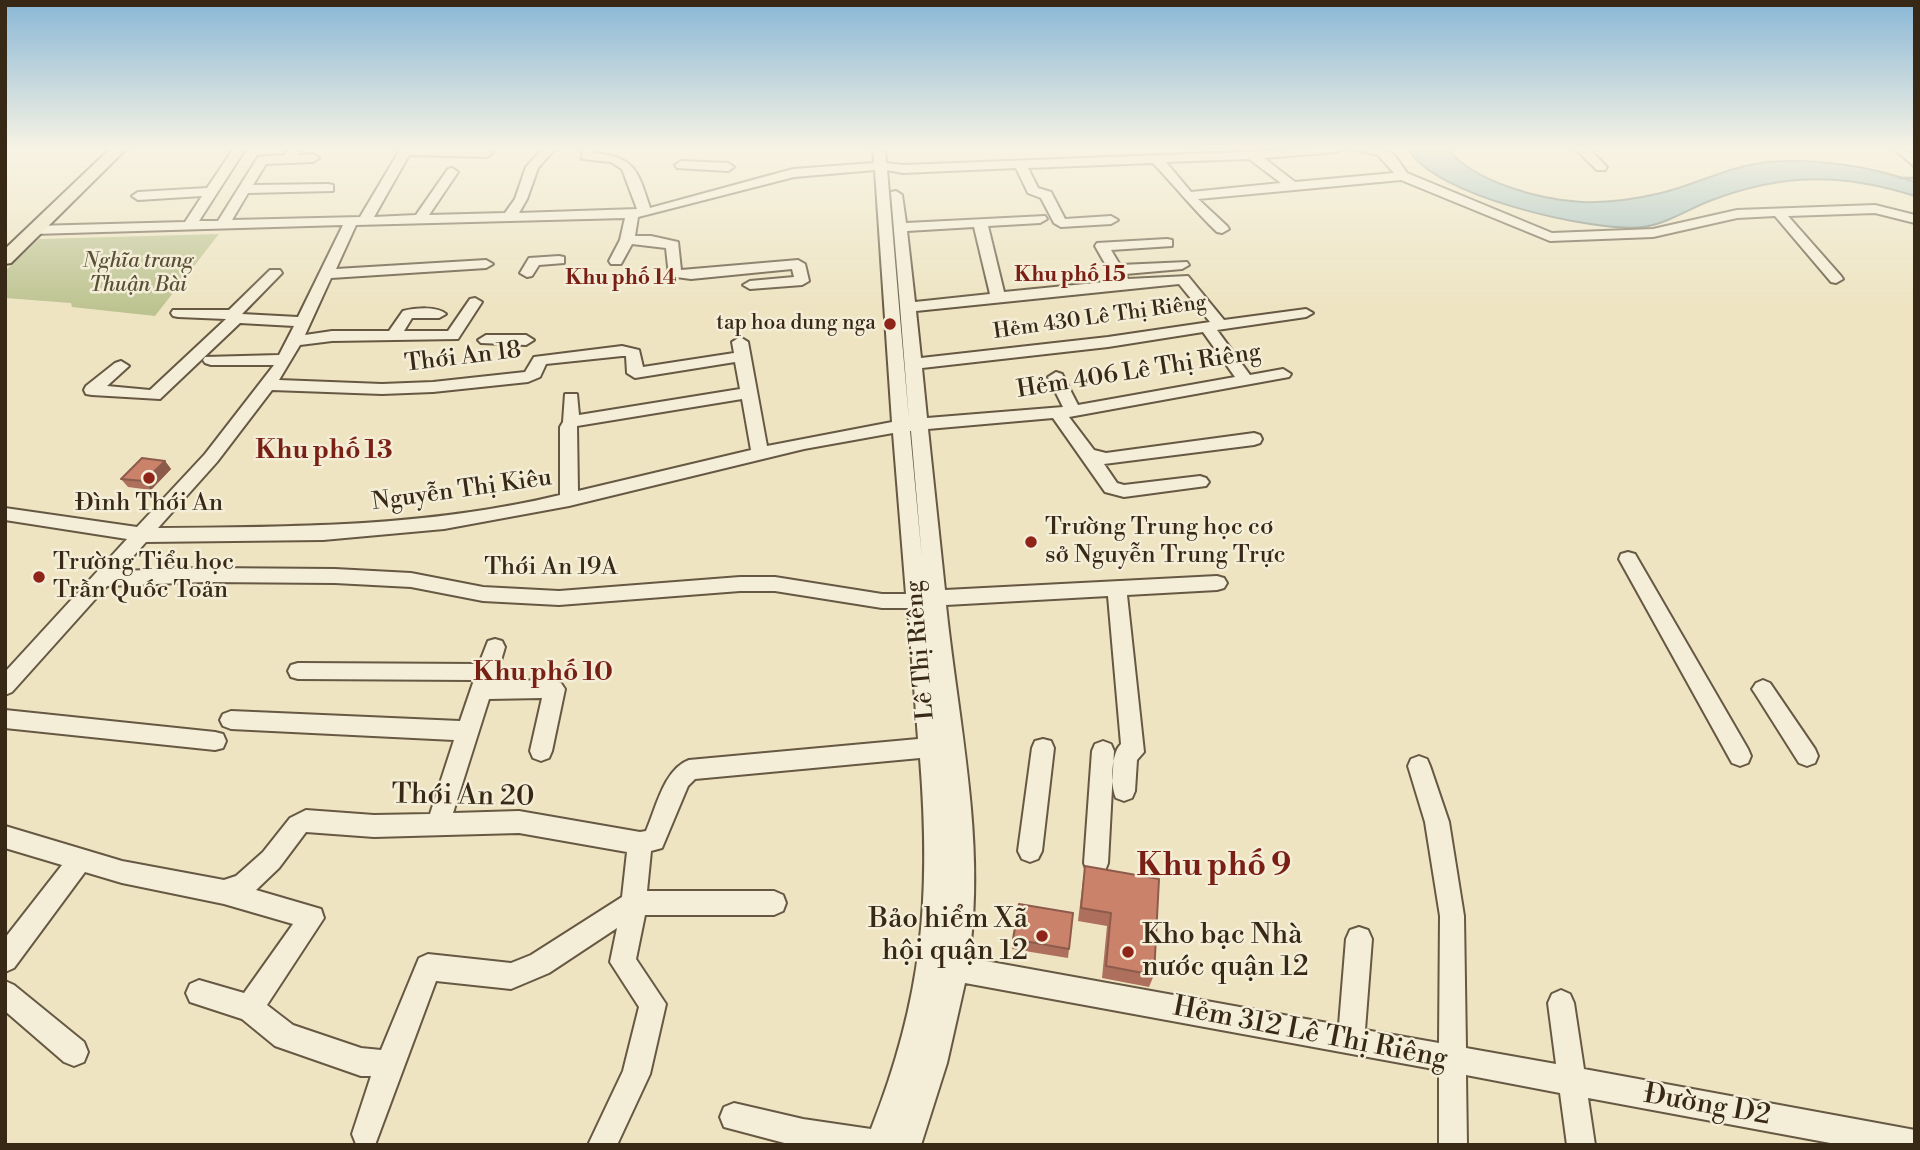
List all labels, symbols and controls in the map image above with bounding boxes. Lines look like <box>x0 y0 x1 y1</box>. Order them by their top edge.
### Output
park label: Nghĩa trang Thuận Bài <box>83 249 193 299</box>
district label: Khu phố 15 <box>1014 263 1126 289</box>
district label: Khu phố 14 <box>565 266 677 292</box>
street label: Hẻm 430 Lê Thị Riêng <box>992 291 1208 345</box>
place label: tap hoa dung nga <box>716 311 876 337</box>
marker: tap hoa dung nga <box>882 316 898 332</box>
street label: Thới An 18 <box>403 337 523 379</box>
street label: Hẻm 406 Lê Thị Riêng <box>1015 338 1263 406</box>
district label: Khu phố 13 <box>255 436 393 468</box>
street label: Nguyễn Thị Kiêu <box>370 464 554 518</box>
marker: Đình Thới An <box>141 470 157 486</box>
place label: Đình Thới An <box>75 490 223 518</box>
place label: Trường Trung học cơ sở Nguyễn Trung Trực <box>1045 514 1286 570</box>
marker: Trường Trung học cơ sở Nguyễn Trung Trực <box>1023 534 1039 550</box>
place label: Trường Tiểu học Trần Quốc Toản <box>53 549 234 605</box>
street label: Thới An 19A <box>484 554 618 582</box>
marker: Trường Tiểu học Trần Quốc Toản <box>31 569 47 585</box>
street label: Lê Thị Riêng <box>901 579 941 721</box>
district label: Khu phố 10 <box>473 658 613 690</box>
street label: Thới An 20 <box>391 779 535 815</box>
district label: Khu phố 9 <box>1137 848 1291 886</box>
place label: Bảo hiểm Xã hội quận 12 <box>868 903 1028 969</box>
place label: Kho bạc Nhà nước quận 12 <box>1142 919 1309 985</box>
marker: Bảo hiểm Xã hội quận 12 <box>1034 928 1050 944</box>
marker: Kho bạc Nhà nước quận 12 <box>1120 944 1136 960</box>
street label: Hẻm 312 Lê Thị Riêng <box>1170 991 1450 1077</box>
street label: Đường D2 <box>1641 1078 1773 1134</box>

